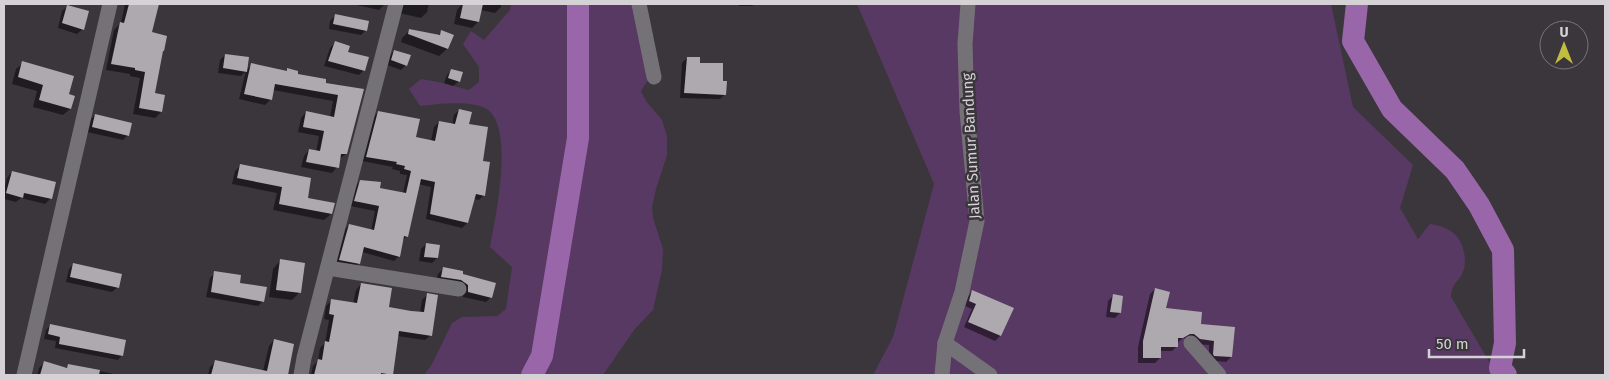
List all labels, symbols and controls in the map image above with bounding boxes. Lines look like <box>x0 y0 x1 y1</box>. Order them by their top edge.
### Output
north arrow <box>1539 20 1589 70</box>
text: U <box>1559 24 1569 41</box>
street label: Jalan Sumur Bandung <box>958 72 984 220</box>
scale bar <box>1429 326 1524 358</box>
text: 50 m <box>1436 335 1469 353</box>

